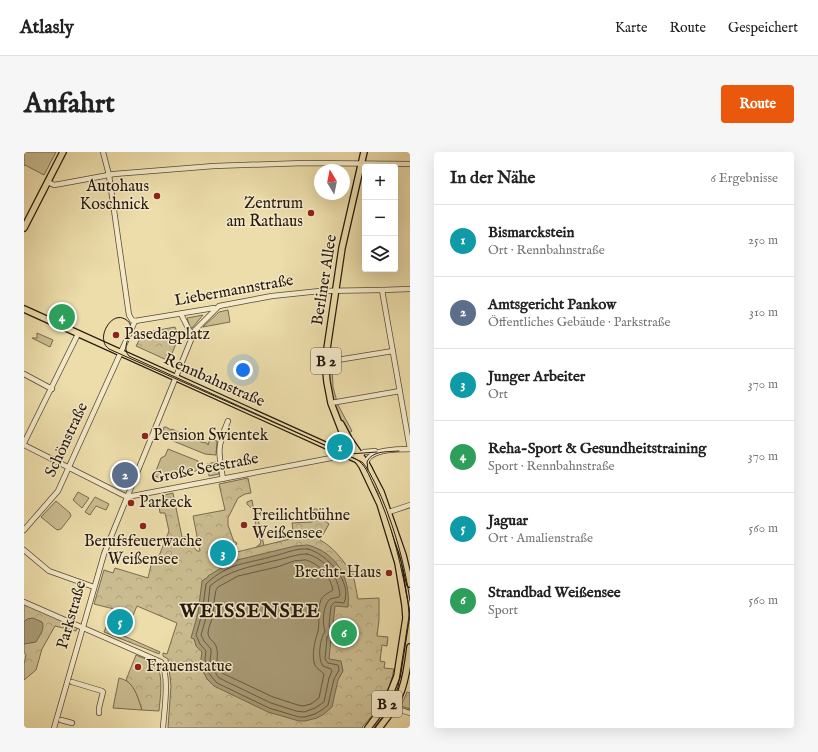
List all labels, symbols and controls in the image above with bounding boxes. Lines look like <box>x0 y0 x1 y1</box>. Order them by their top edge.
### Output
text: Atlasly <box>20 16 74 40</box>
text: Karte <box>615 19 647 37</box>
text: Route <box>669 19 706 37</box>
text: Gespeichert <box>728 19 798 37</box>
button: Route <box>721 85 794 123</box>
text: Anfahrt <box>24 87 115 122</box>
north arrow <box>314 164 350 200</box>
map controls <box>362 164 398 272</box>
button: + <box>362 164 398 200</box>
text: In der Nähe <box>450 168 535 189</box>
text: 6 Ergebnisse <box>710 170 778 187</box>
place label: Autohaus Koschnick <box>80 177 149 215</box>
marker: Autohaus Koschnick <box>152 191 162 201</box>
place label: Zentrum am Rathaus <box>226 194 303 232</box>
button: − <box>362 200 398 236</box>
marker: Zentrum am Rathaus <box>306 208 316 218</box>
text: Bismarckstein <box>488 223 575 242</box>
text: 1 <box>461 232 465 249</box>
text: 250 m <box>748 232 778 249</box>
street label: Berliner Allee <box>308 233 342 327</box>
button: layers <box>362 236 398 272</box>
text: Ort · Rennbahnstraße <box>488 242 605 259</box>
street label: Liebermannstraße <box>173 271 295 311</box>
text: Amtsgericht Pankow <box>488 295 616 314</box>
pin: 4 <box>49 302 75 332</box>
text: 2 <box>460 304 466 321</box>
text: 310 m <box>749 304 778 321</box>
text: Öffentliches Gebäude · Parkstraße <box>488 314 671 331</box>
place label: Pasedagplatz <box>124 325 210 345</box>
marker: Pasedagplatz <box>111 330 121 340</box>
road number: B 2 <box>311 348 341 374</box>
street label: Rennbahnstraße <box>160 350 268 412</box>
your location <box>233 360 253 380</box>
text: Junger Arbeiter <box>488 367 585 386</box>
text: 3 <box>461 376 465 393</box>
text: 370 m <box>748 376 778 393</box>
text: Ort <box>488 386 508 403</box>
street label: Schönstraße <box>41 399 93 481</box>
place label: Pension Swientek <box>153 426 269 446</box>
marker: Pension Swientek <box>140 431 150 441</box>
pin: 1 <box>327 432 353 462</box>
text: Reha-Sport & Gesundheitstraining <box>488 439 706 458</box>
text: 4 <box>460 448 466 465</box>
text: 370 m <box>748 448 778 465</box>
street label: Große Seestraße <box>150 449 260 489</box>
text: Sport · Rennbahnstraße <box>488 458 615 475</box>
pin: 2 <box>112 460 138 490</box>
place label: Parkeck <box>139 493 193 513</box>
marker: Parkeck <box>126 498 136 508</box>
place label: Freilichtbühne Weißensee <box>252 506 350 544</box>
text: Jaguar <box>488 511 528 530</box>
marker: Freilichtbühne Weißensee <box>239 520 249 530</box>
text: 5 <box>461 520 465 537</box>
text: 560 m <box>749 520 778 537</box>
marker: Berufsfeuerwache Weißensee <box>138 521 148 531</box>
text: Ort · Amalienstraße <box>488 530 593 547</box>
place label: Berufsfeuerwache Weißensee <box>84 532 202 570</box>
pin: 3 <box>210 538 236 568</box>
place label: Brecht-Haus <box>294 563 381 583</box>
marker: Brecht-Haus <box>384 568 394 578</box>
street label: Parkstraße <box>53 579 91 651</box>
text: Strandbad Weißensee <box>488 583 621 602</box>
text: 6 <box>460 592 466 609</box>
text: 560 m <box>749 592 778 609</box>
district label: WEISSENSEE <box>179 599 320 624</box>
text: Sport <box>488 602 518 619</box>
pin: 5 <box>107 607 133 637</box>
pin: 6 <box>331 618 357 648</box>
place label: Frauenstatue <box>146 657 232 677</box>
marker: Frauenstatue <box>133 662 143 672</box>
road number: B 2 <box>372 691 402 717</box>

